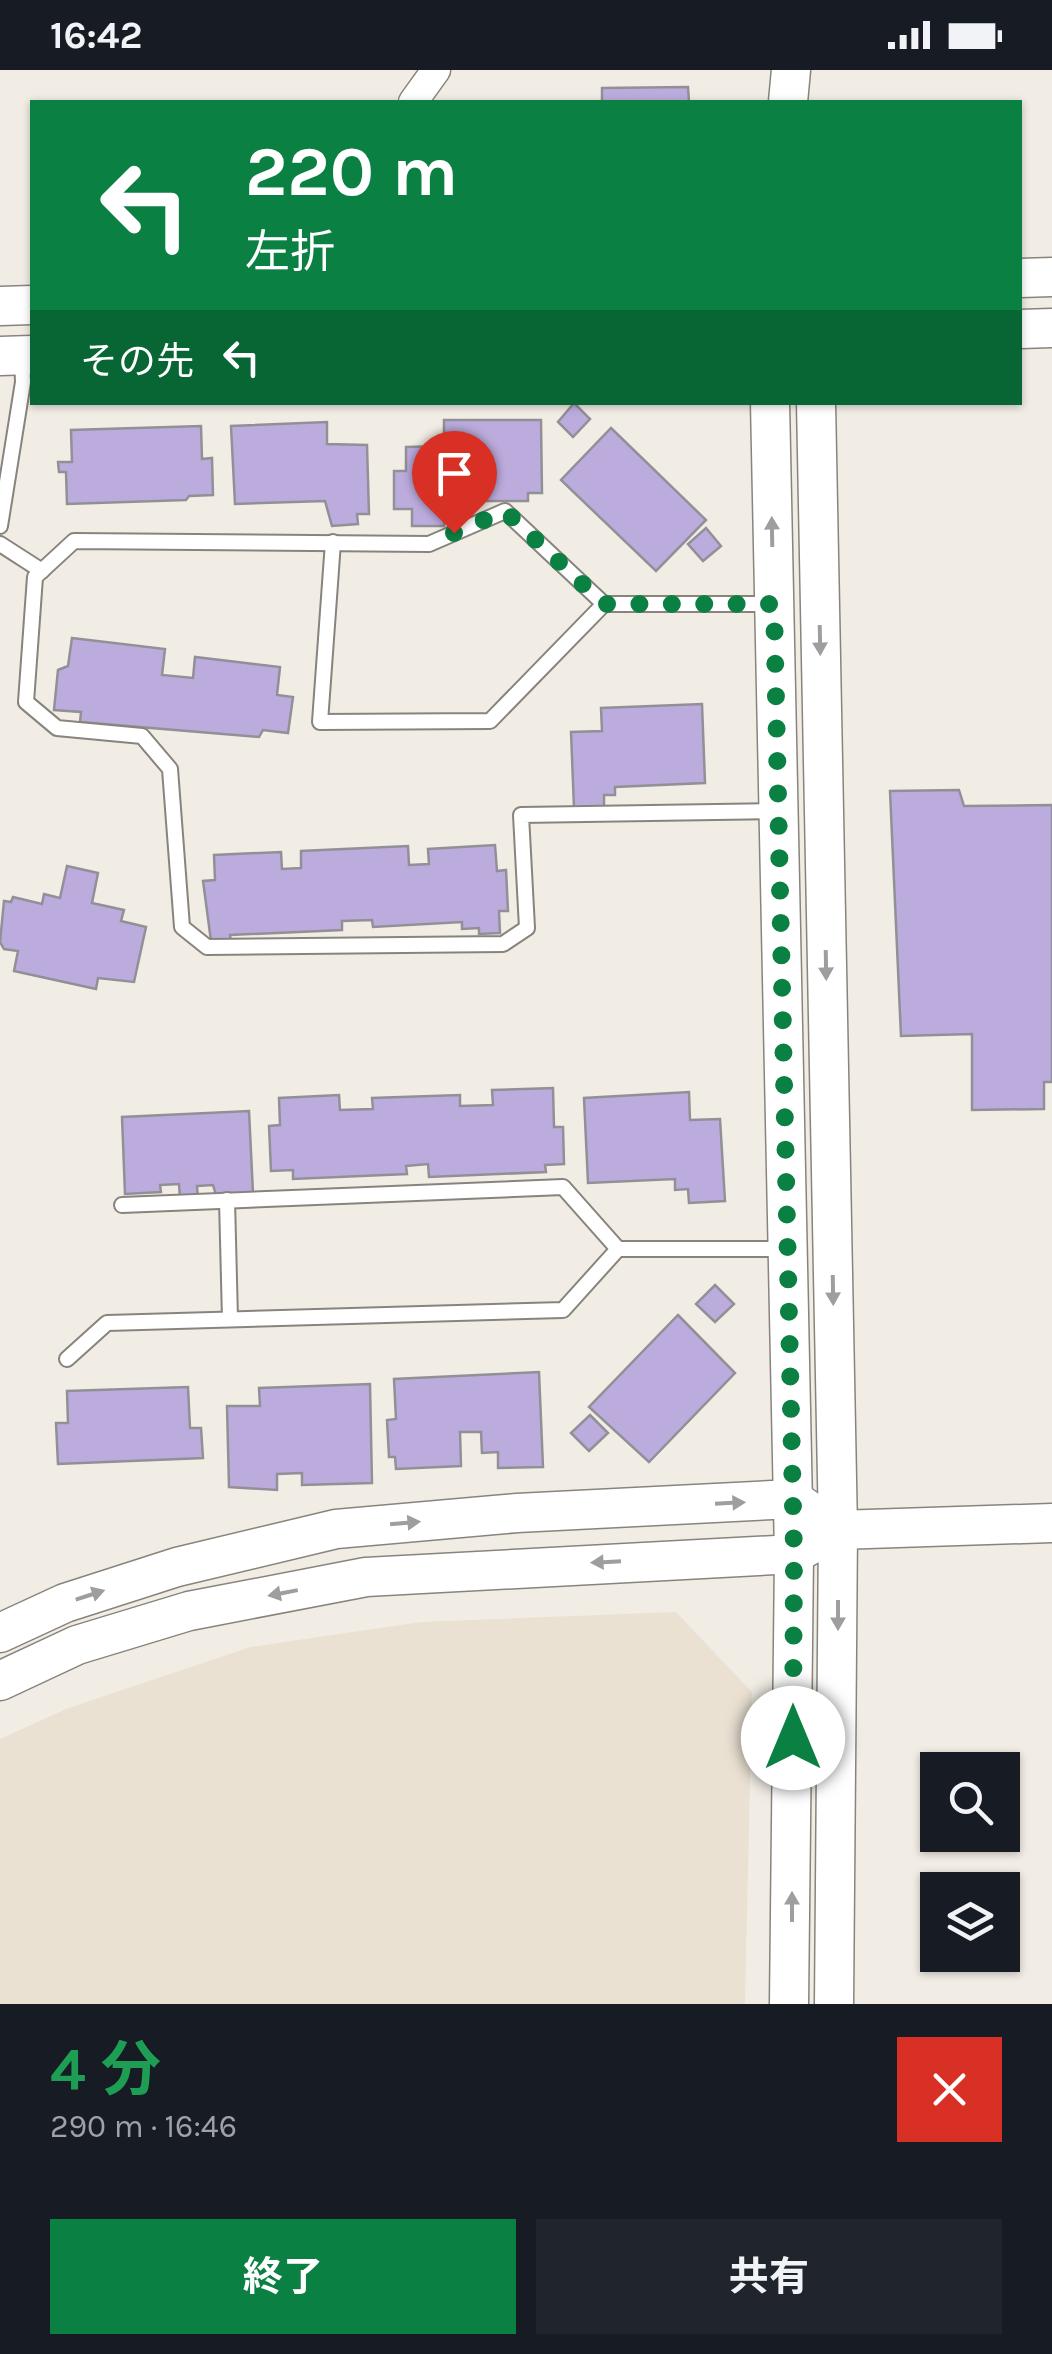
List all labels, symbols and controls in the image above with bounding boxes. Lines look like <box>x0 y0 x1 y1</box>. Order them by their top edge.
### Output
text: 16:42 <box>50 13 142 58</box>
text: 220 m <box>245 131 458 213</box>
icon: left <box>80 140 210 270</box>
text: 左折 <box>245 226 335 278</box>
icon: left <box>214 330 269 385</box>
text: その先 <box>80 339 194 384</box>
pin <box>412 431 497 534</box>
icon: arrive <box>427 446 482 501</box>
one-way arrow <box>764 515 780 547</box>
one-way arrow <box>812 624 828 656</box>
one-way arrow <box>819 949 835 981</box>
one-way arrow <box>825 1274 841 1306</box>
one-way arrow <box>714 1494 746 1510</box>
one-way arrow <box>390 1514 422 1530</box>
one-way arrow <box>590 1554 622 1570</box>
one-way arrow <box>267 1585 298 1601</box>
one-way arrow <box>75 1587 105 1602</box>
one-way arrow <box>830 1599 846 1631</box>
position arrow <box>741 1686 845 1790</box>
map controls <box>920 1752 1020 1972</box>
button: search <box>920 1752 1020 1852</box>
button: layers <box>920 1872 1020 1972</box>
one-way arrow <box>784 1890 800 1922</box>
text: 4 分 <box>50 2035 161 2105</box>
button: close <box>897 2037 1002 2142</box>
text: 290 m · 16:46 <box>50 2108 237 2145</box>
button: 終了 <box>50 2219 516 2334</box>
button: 共有 <box>536 2219 1002 2334</box>

